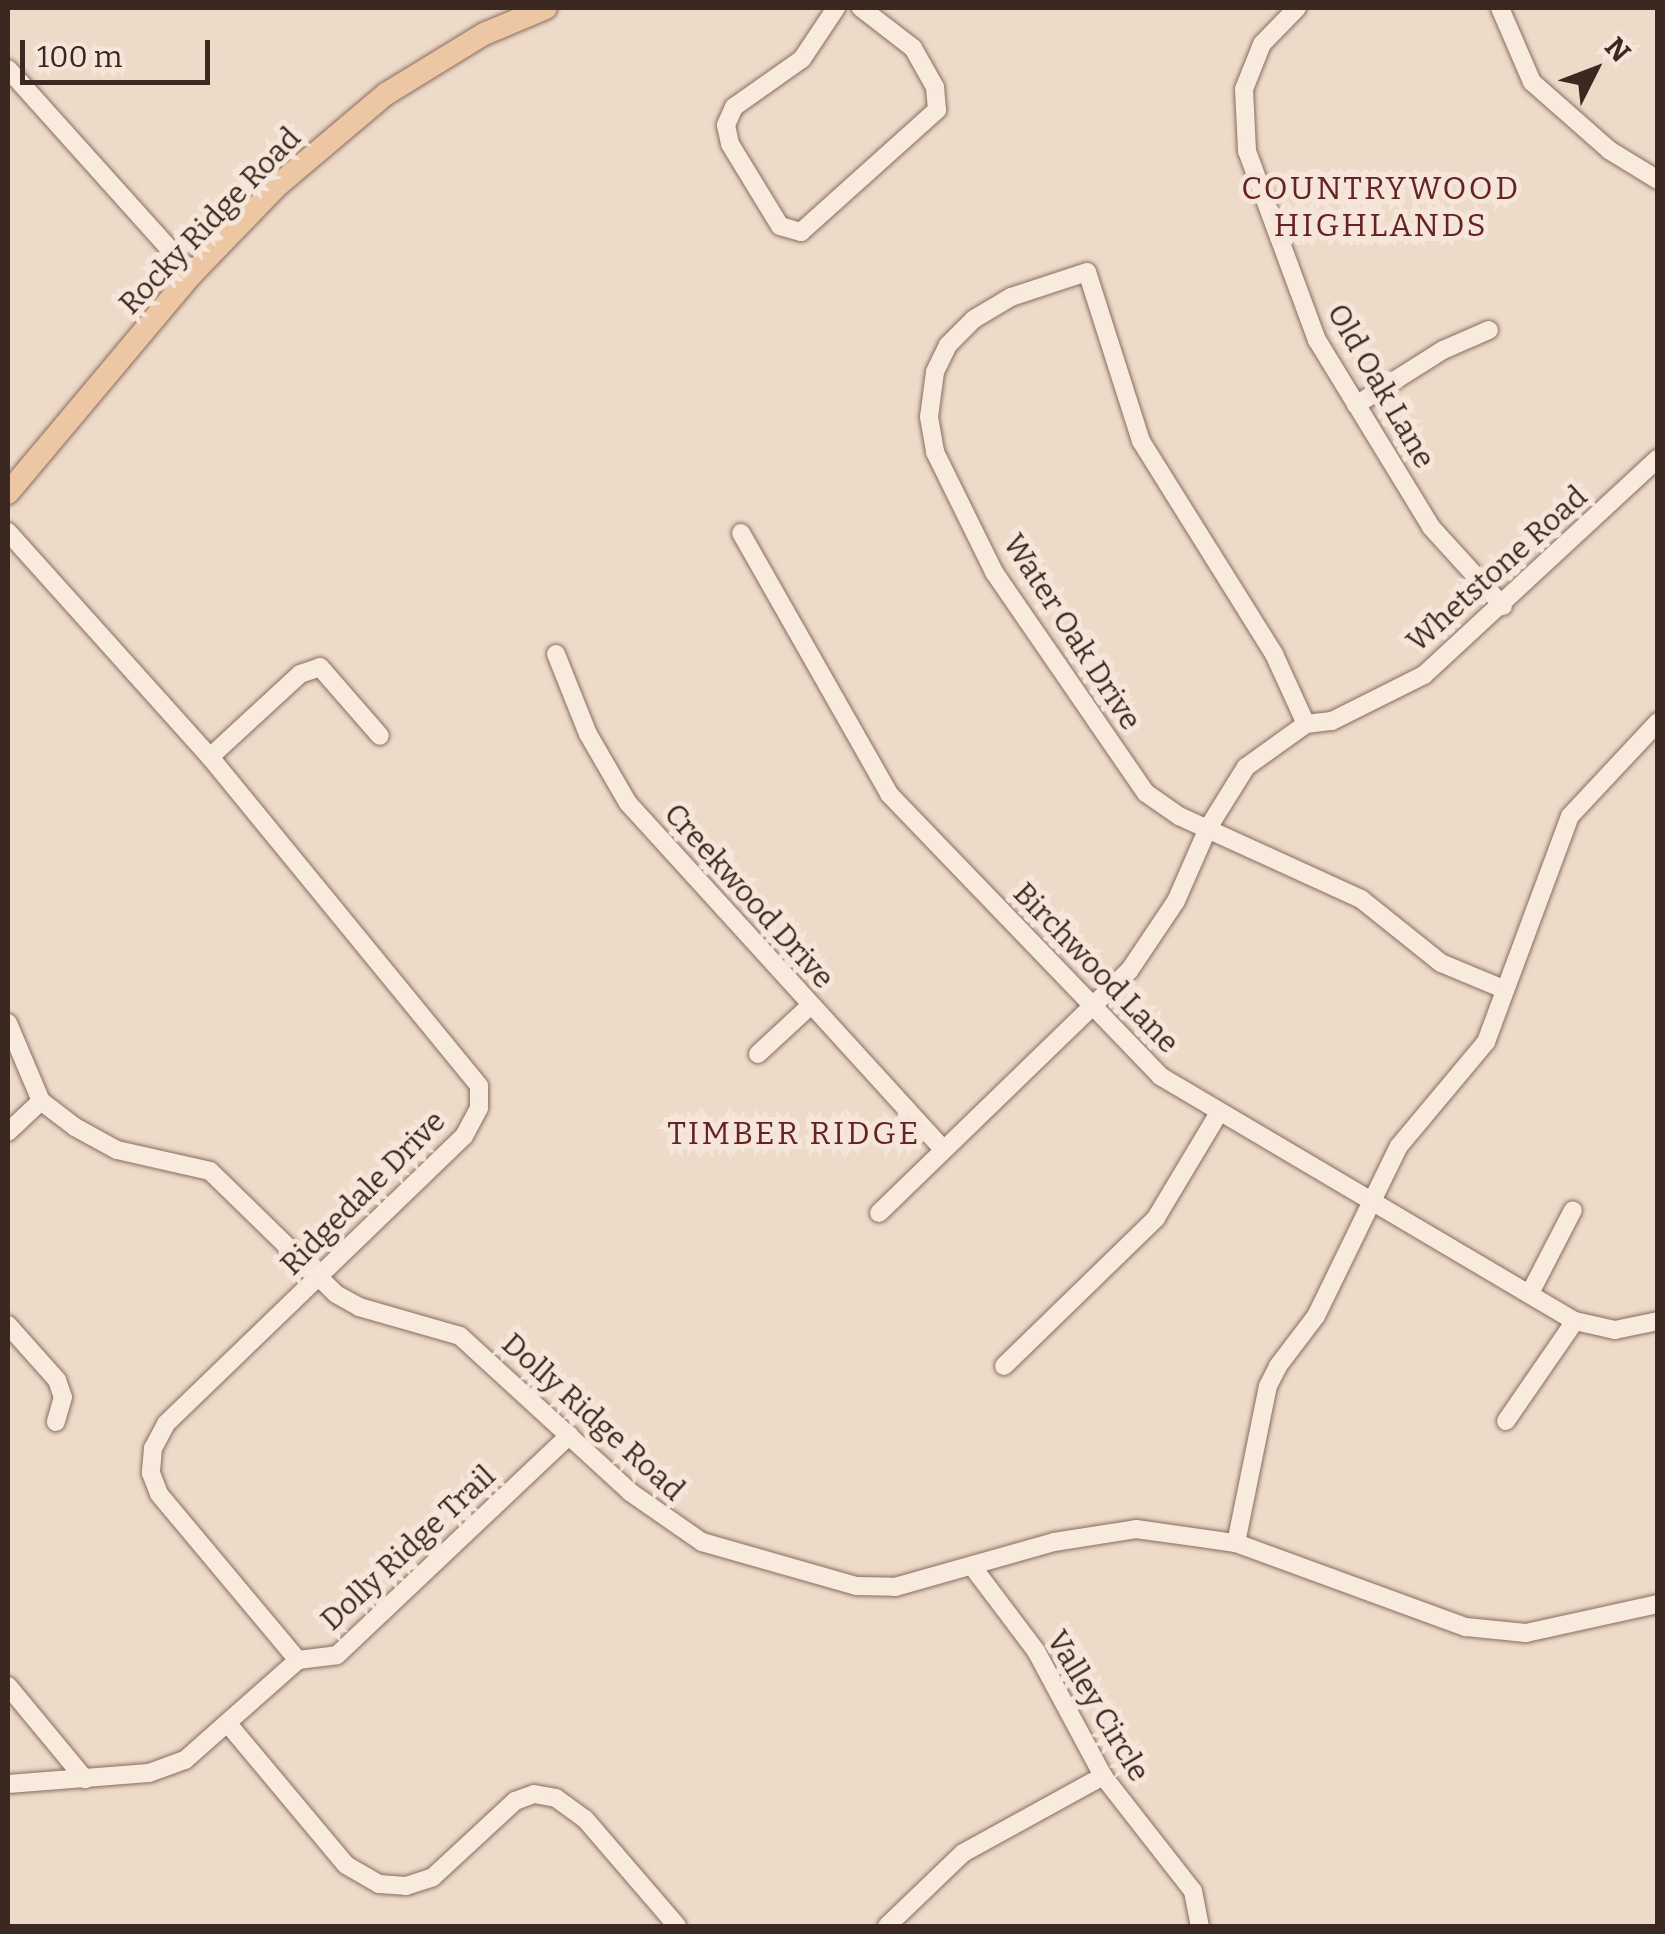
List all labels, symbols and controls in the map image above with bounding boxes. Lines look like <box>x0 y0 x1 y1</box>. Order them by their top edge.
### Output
scale bar <box>25 20 215 82</box>
north arrow <box>1545 20 1645 120</box>
text: N <box>1598 31 1637 69</box>
text: 100 m <box>37 39 122 75</box>
street label: Rocky Ridge Road <box>112 120 308 322</box>
district label: COUNTRYWOOD HIGHLANDS <box>1241 170 1521 245</box>
street label: Old Oak Lane <box>1319 297 1443 475</box>
street label: Whetstone Road <box>1399 479 1595 659</box>
street label: Water Oak Drive <box>995 528 1149 736</box>
street label: Creekwood Drive <box>657 796 841 996</box>
street label: Birchwood Lane <box>1006 875 1186 1061</box>
street label: Ridgedale Drive <box>273 1103 453 1283</box>
district label: TIMBER RIDGE <box>667 1114 921 1152</box>
street label: Dolly Ridge Road <box>494 1326 692 1508</box>
street label: Dolly Ridge Trail <box>313 1458 503 1638</box>
street label: Valley Circle <box>1039 1624 1157 1788</box>

